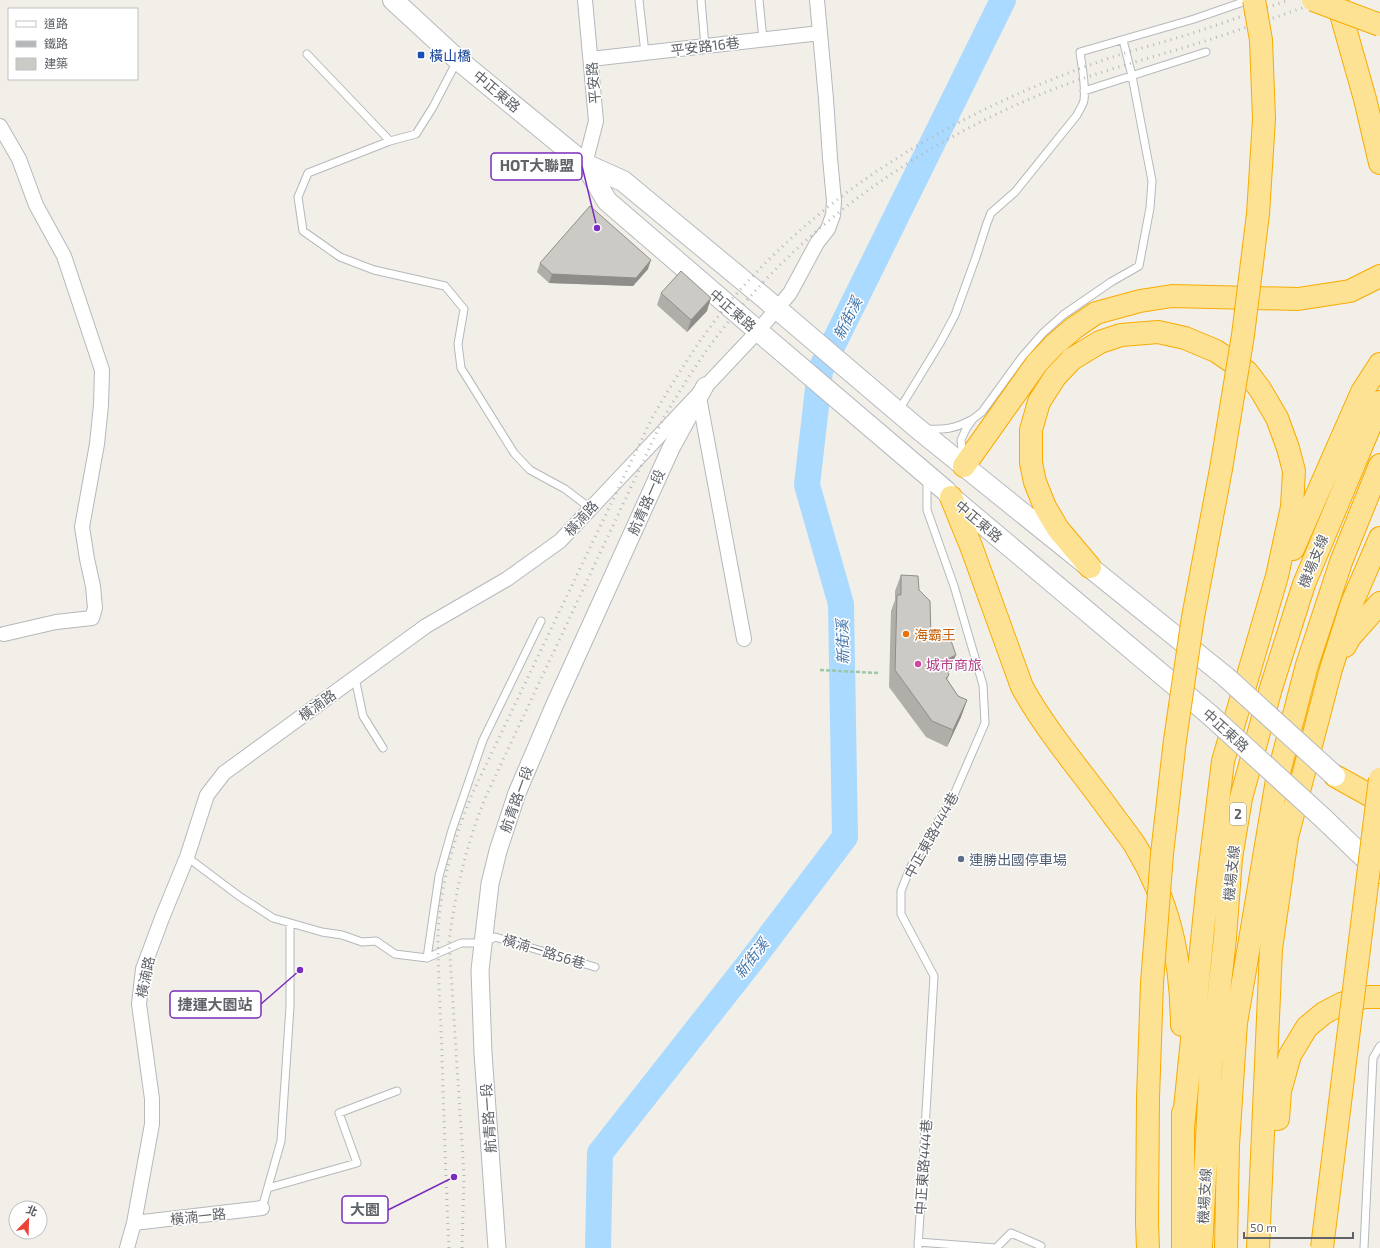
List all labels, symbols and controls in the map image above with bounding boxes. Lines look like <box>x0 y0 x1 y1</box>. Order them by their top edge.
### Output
legend <box>8 8 138 80</box>
text: 道路 <box>44 16 68 30</box>
street label: 平安路16巷 <box>669 33 741 59</box>
text: 鐵路 <box>44 36 68 50</box>
place label: 橫山橋 <box>429 47 471 64</box>
marker: 橫山橋 <box>416 50 426 60</box>
text: 建築 <box>44 56 68 70</box>
street label: 平安路 <box>583 61 603 105</box>
street label: 中正東路 <box>470 66 524 116</box>
callout: HOT大聯盟 <box>491 153 582 180</box>
text: HOT大聯盟 <box>500 156 574 174</box>
street label: 中正東路 <box>706 285 760 335</box>
water label: 新街溪 <box>829 292 866 342</box>
street label: 航青路一段 <box>624 467 668 537</box>
street label: 中正東路 <box>952 496 1006 546</box>
street label: 橫湳路 <box>561 497 601 539</box>
street label: 機場支線 <box>1295 532 1331 590</box>
water label: 新街溪 <box>833 617 851 665</box>
place label: 海霸王 <box>914 626 956 643</box>
marker: 海霸王 <box>901 629 911 639</box>
place label: 城市商旅 <box>926 656 982 673</box>
marker: 城市商旅 <box>913 659 923 669</box>
street label: 橫湳路 <box>295 686 339 724</box>
street label: 中正東路 <box>1200 705 1252 755</box>
street label: 航青路一段 <box>496 763 536 835</box>
street label: 中正東路444巷 <box>900 789 962 881</box>
road number: 2 <box>1230 803 1246 825</box>
street label: 機場支線 <box>1220 844 1242 902</box>
place label: 連勝出國停車場 <box>969 851 1067 868</box>
marker: 連勝出國停車場 <box>956 854 966 864</box>
street label: 橫湳一路56巷 <box>501 930 587 972</box>
water label: 新街溪 <box>730 933 773 981</box>
street label: 橫湳路 <box>132 955 158 999</box>
callout: 捷運大園站 <box>170 991 261 1018</box>
text: 捷運大園站 <box>177 995 253 1013</box>
street label: 航青路一段 <box>477 1082 499 1154</box>
street label: 中正東路444巷 <box>911 1119 935 1215</box>
street label: 機場支線 <box>1194 1168 1214 1224</box>
callout: 大園 <box>342 1196 388 1223</box>
north arrow <box>8 1200 48 1240</box>
text: 大園 <box>350 1200 380 1218</box>
text: 北 <box>25 1202 40 1218</box>
street label: 橫湳一路 <box>169 1205 227 1227</box>
scale bar <box>1244 1214 1353 1240</box>
text: 50 m <box>1250 1220 1277 1234</box>

